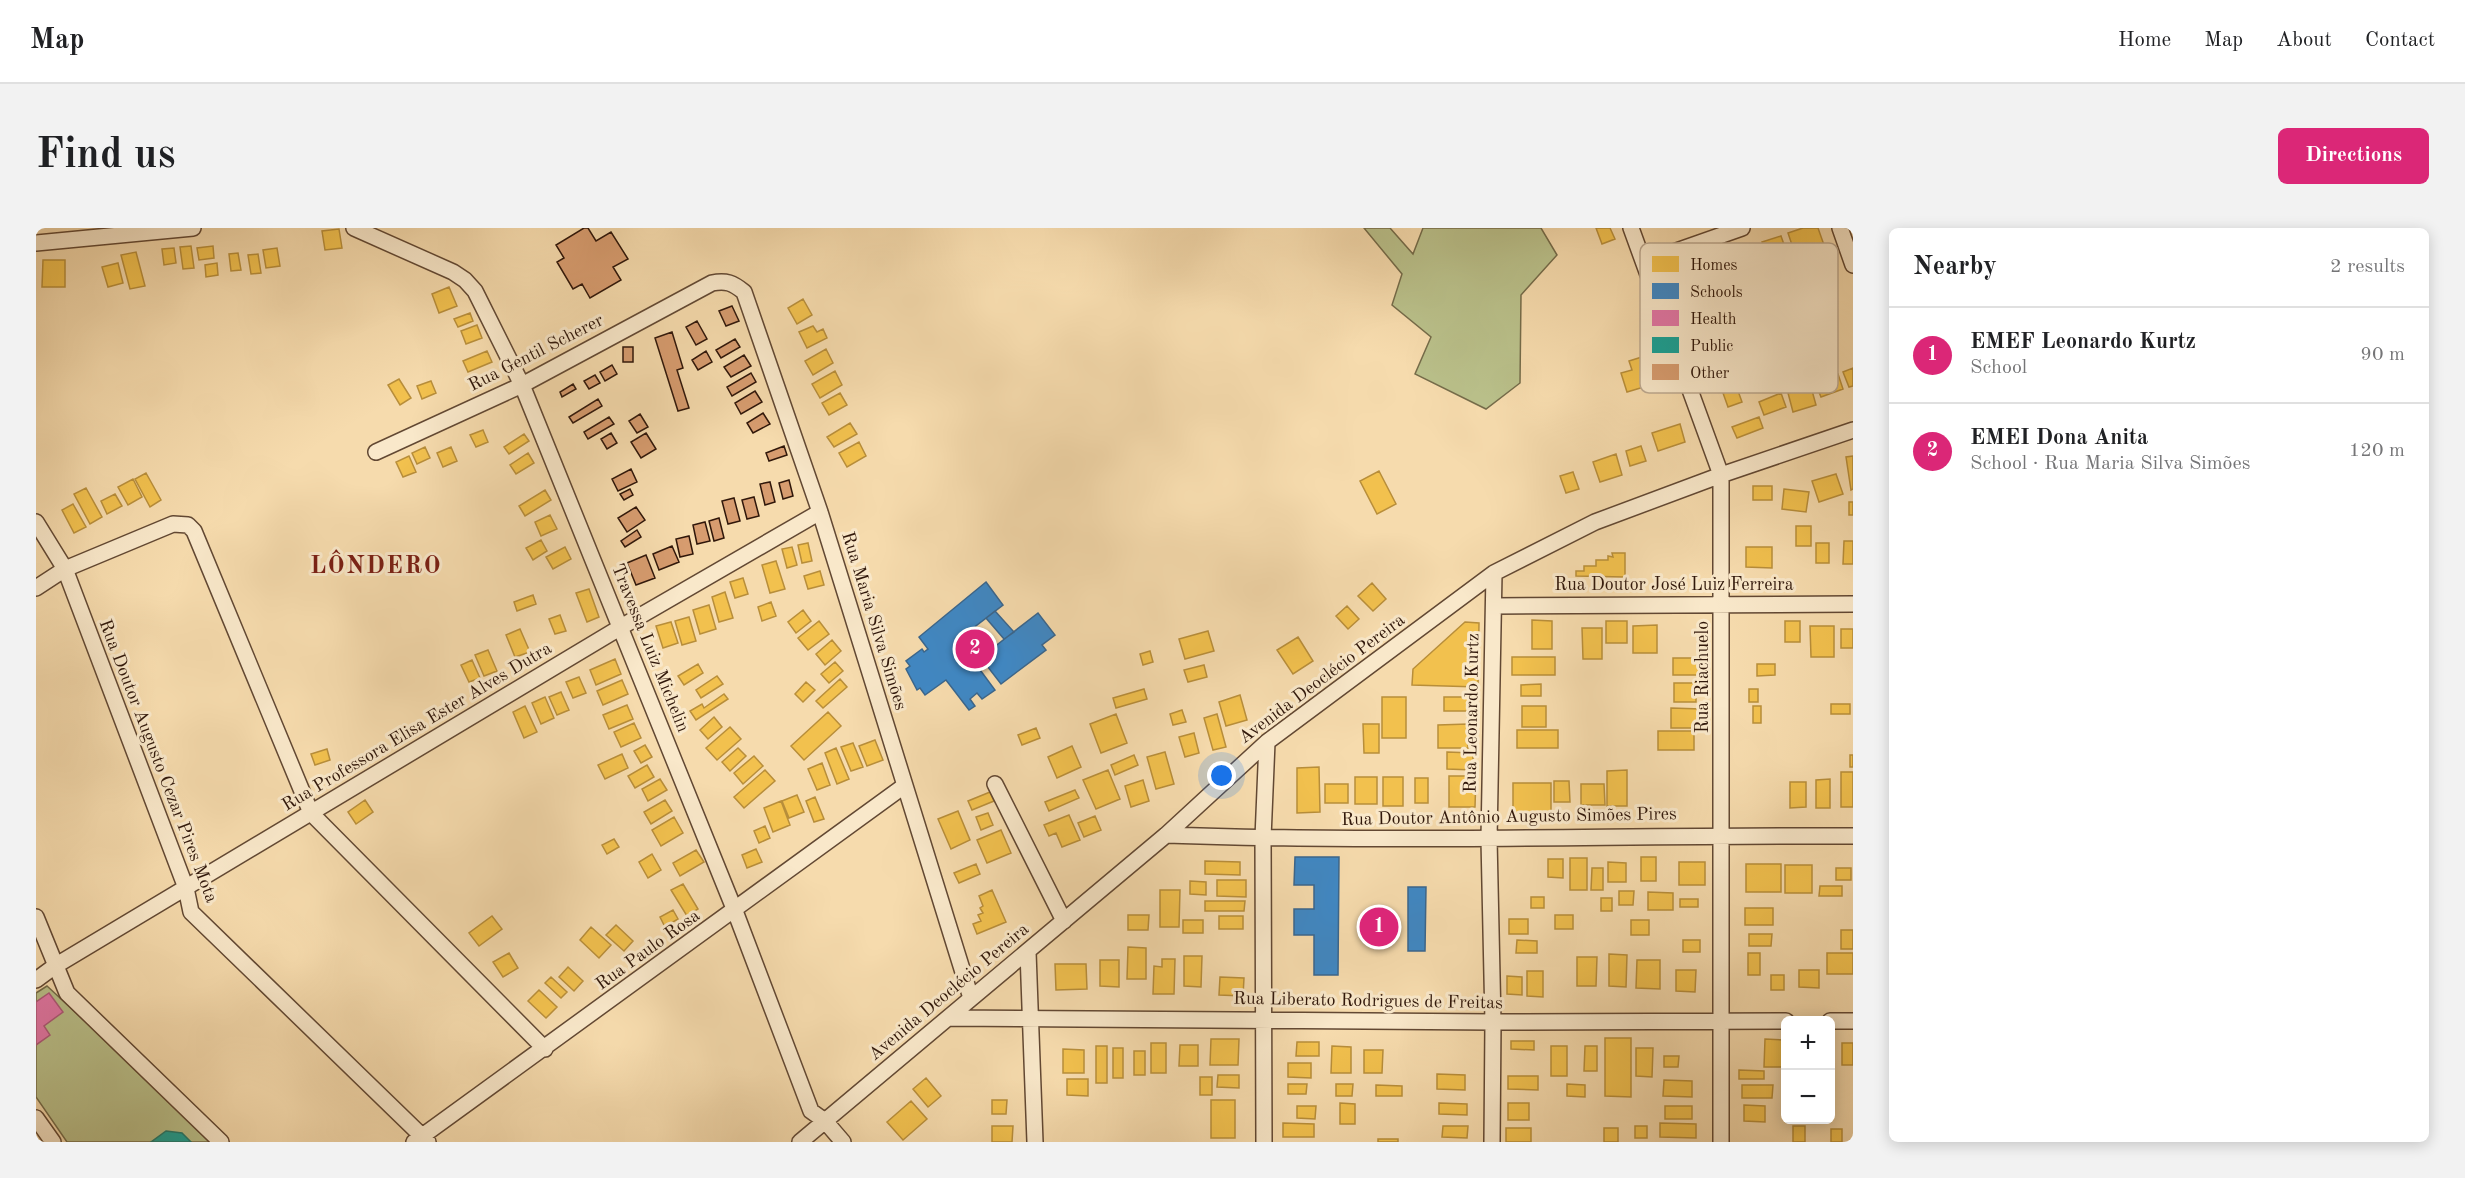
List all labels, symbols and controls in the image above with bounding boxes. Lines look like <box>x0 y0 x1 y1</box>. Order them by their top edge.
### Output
text: Map <box>30 27 84 55</box>
text: Home <box>2118 30 2171 51</box>
text: Map <box>2204 30 2243 51</box>
text: About <box>2276 30 2332 51</box>
text: Contact <box>2365 30 2435 51</box>
button: Directions <box>2278 128 2429 184</box>
text: Find us <box>36 135 175 177</box>
legend <box>1640 243 1838 393</box>
text: Nearby <box>1913 254 1997 280</box>
text: 2 results <box>2330 257 2405 277</box>
text: Homes <box>1690 258 1738 274</box>
text: Schools <box>1690 285 1743 301</box>
street label: Rua Gentil Scherer <box>466 311 607 395</box>
text: Health <box>1690 312 1737 328</box>
text: EMEF Leonardo Kurtz <box>1970 331 2196 353</box>
text: Public <box>1690 339 1733 355</box>
text: 1 <box>1927 345 1938 365</box>
text: 90 m <box>2360 345 2405 365</box>
text: School <box>1970 358 2027 378</box>
text: Other <box>1690 366 1730 382</box>
text: EMEI Dona Anita <box>1970 427 2148 449</box>
text: 2 <box>1927 441 1938 461</box>
text: 120 m <box>2349 441 2405 461</box>
text: School · Rua Maria Silva Simões <box>1970 454 2250 474</box>
street label: Rua Maria Silva Simões <box>838 530 910 713</box>
district label: LÔNDERO <box>310 549 442 579</box>
street label: Travessa Luiz Michelin <box>608 561 692 735</box>
street label: Rua Doutor José Luiz Ferreira <box>1554 576 1794 594</box>
street label: Avenida Deoclécio Pereira <box>1236 611 1408 747</box>
street label: Rua Doutor Augusto Cezar Pires Mota <box>96 617 221 905</box>
street label: Rua Riachuelo <box>1694 621 1712 733</box>
pin: 2 <box>956 626 994 672</box>
street label: Rua Leonardo Kurtz <box>1462 633 1482 793</box>
street label: Rua Professora Elisa Ester Alves Dutra <box>279 639 555 815</box>
your location <box>1207 761 1236 790</box>
street label: Rua Doutor Antônio Augusto Simões Pires <box>1341 805 1677 829</box>
pin: 1 <box>1360 904 1398 950</box>
street label: Rua Paulo Rosa <box>593 906 703 994</box>
street label: Avenida Deoclécio Pereira <box>866 920 1033 1064</box>
street label: Rua Liberato Rodrigues de Freitas <box>1233 990 1503 1012</box>
map controls <box>1781 1016 1835 1124</box>
button: + <box>1781 1016 1835 1070</box>
button: − <box>1781 1070 1835 1124</box>

